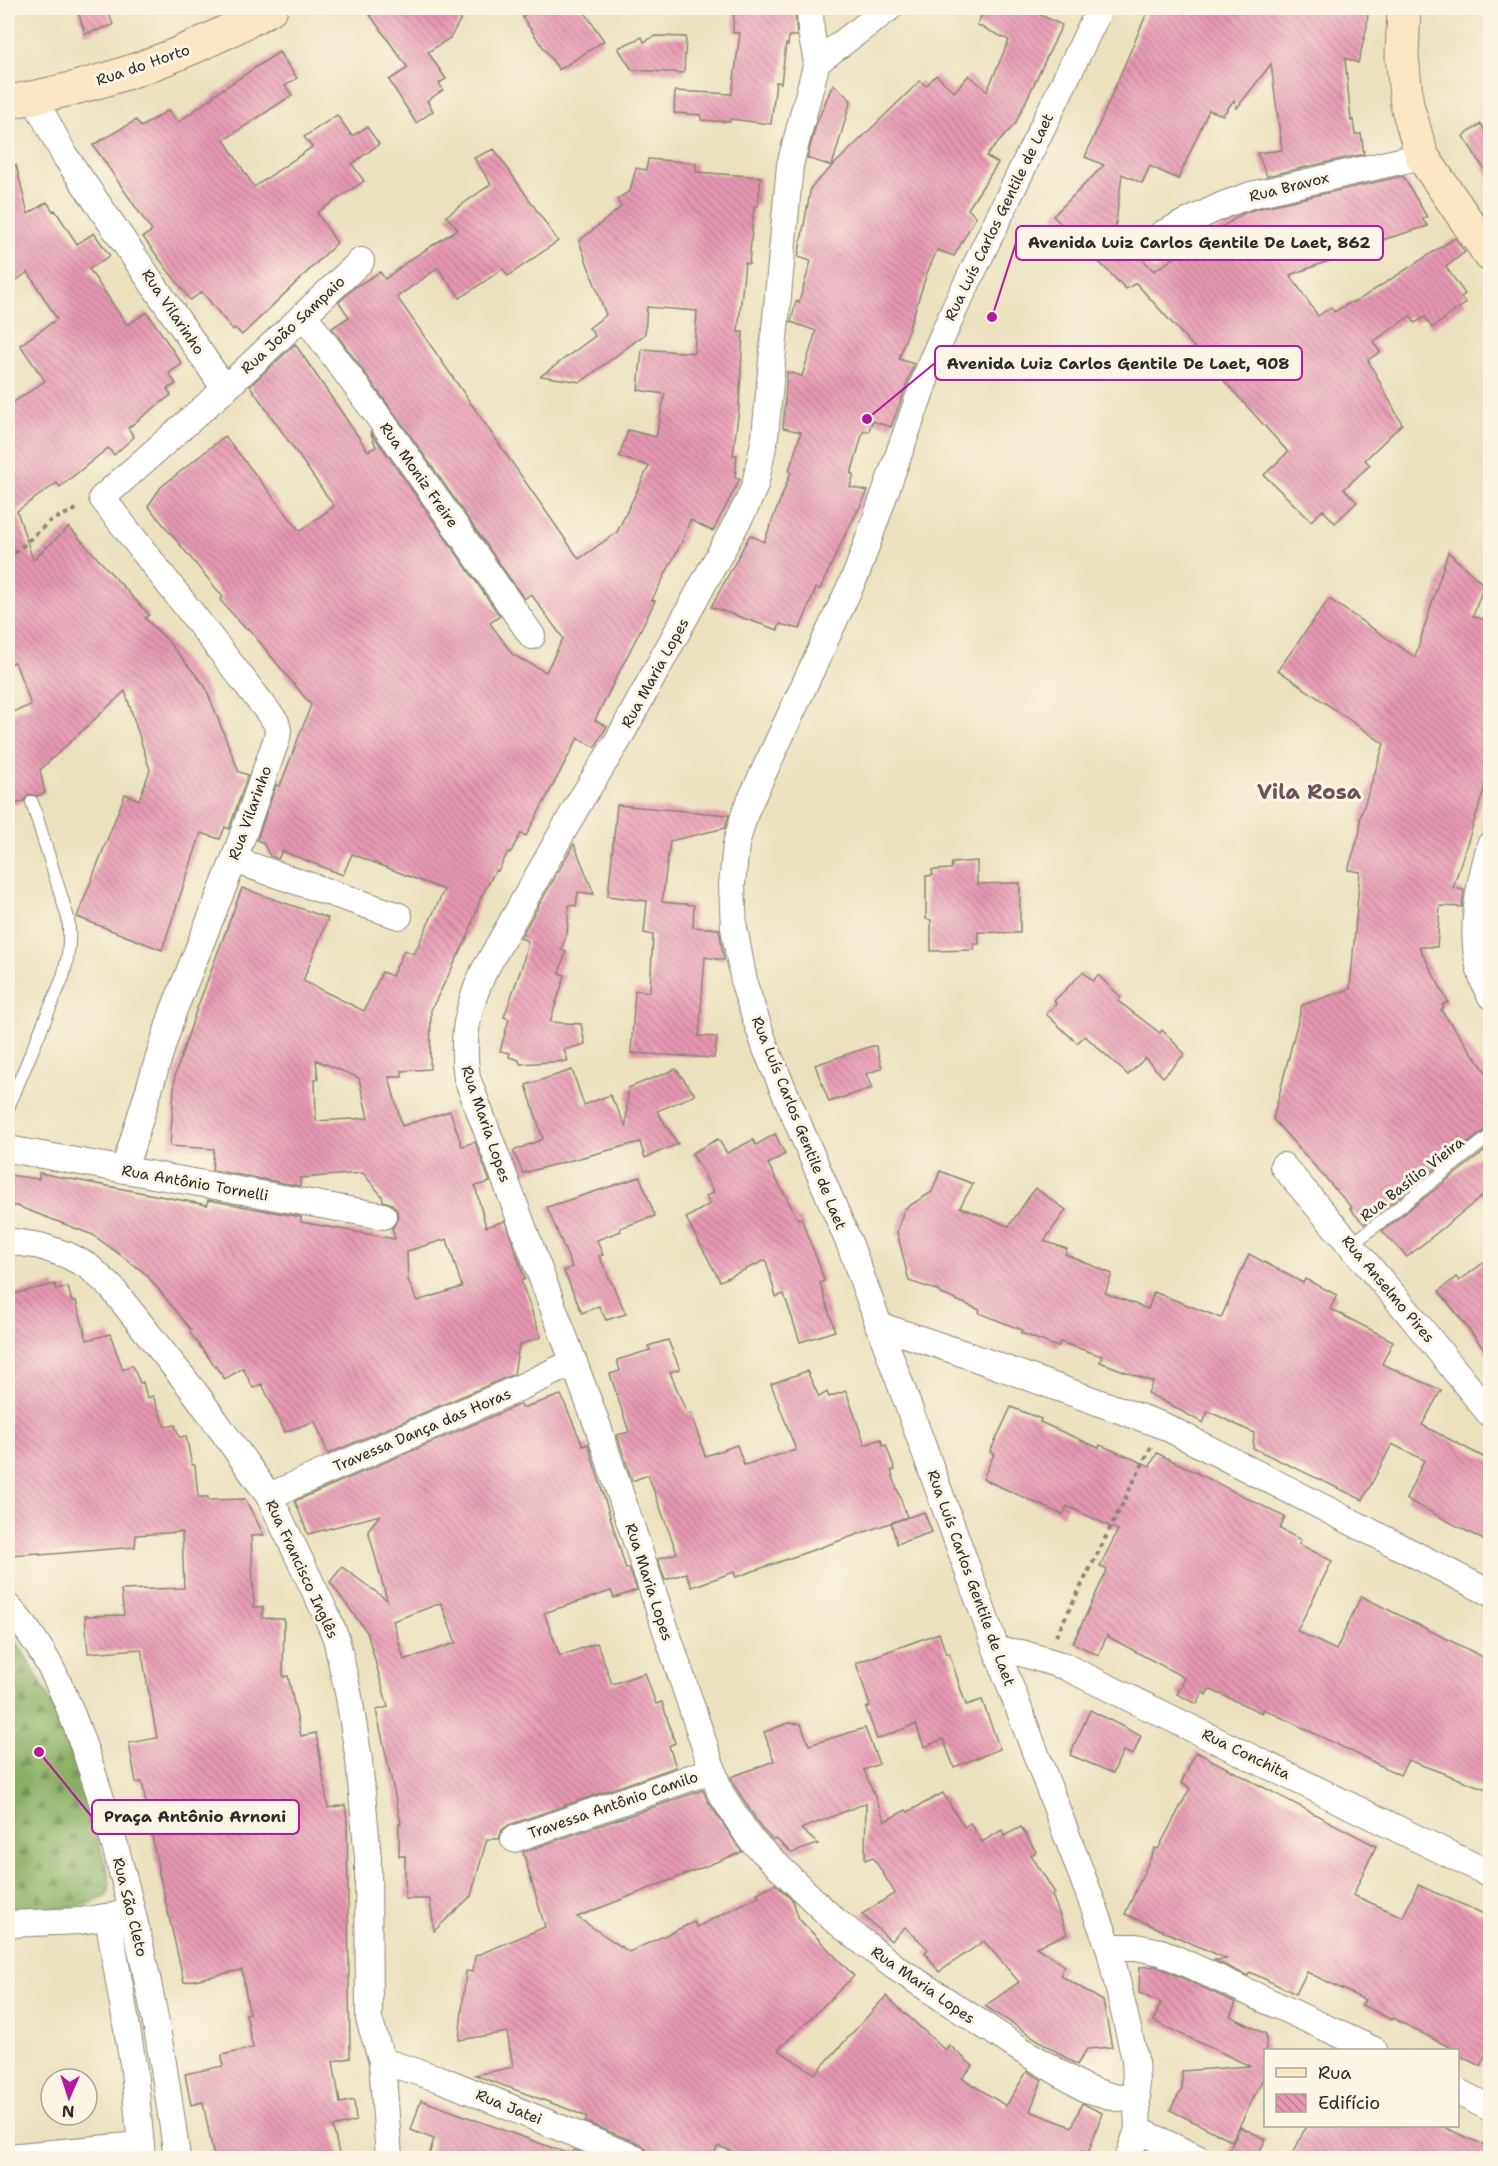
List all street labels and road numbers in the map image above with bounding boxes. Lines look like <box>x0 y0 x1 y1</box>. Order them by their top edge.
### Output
street label: Rua do Horto <box>93 40 193 90</box>
street label: Rua Luís Carlos Gentile de Laet <box>940 110 1058 324</box>
street label: Rua Bravox <box>1247 167 1331 207</box>
street label: Rua Vilarinho <box>137 265 209 359</box>
street label: Rua João Sampaio <box>237 271 349 379</box>
street label: Rua Moniz Freire <box>375 418 463 532</box>
street label: Rua Maria Lopes <box>617 615 693 731</box>
street label: Rua Vilarinho <box>224 763 276 863</box>
street label: Rua Luís Carlos Gentile de Laet <box>747 1013 851 1233</box>
street label: Rua Maria Lopes <box>457 1063 515 1185</box>
street label: Rua Basílio Vieira <box>1356 1132 1469 1226</box>
street label: Rua Antônio Tornelli <box>120 1160 270 1206</box>
street label: Rua Anselmo Pires <box>1337 1231 1439 1347</box>
street label: Travessa Dança das Horas <box>330 1383 514 1477</box>
street label: Rua Luís Carlos Gentile de Laet <box>923 1467 1019 1689</box>
street label: Rua Francisco Inglês <box>261 1496 343 1642</box>
street label: Rua Maria Lopes <box>621 1521 677 1643</box>
street label: Rua Conchita <box>1198 1724 1294 1784</box>
street label: Travessa Antônio Camilo <box>525 1766 701 1844</box>
street label: Rua São Cleto <box>108 1855 152 1959</box>
street label: Rua Maria Lopes <box>867 1942 979 2028</box>
street label: Rua Jatei <box>473 2085 545 2129</box>

